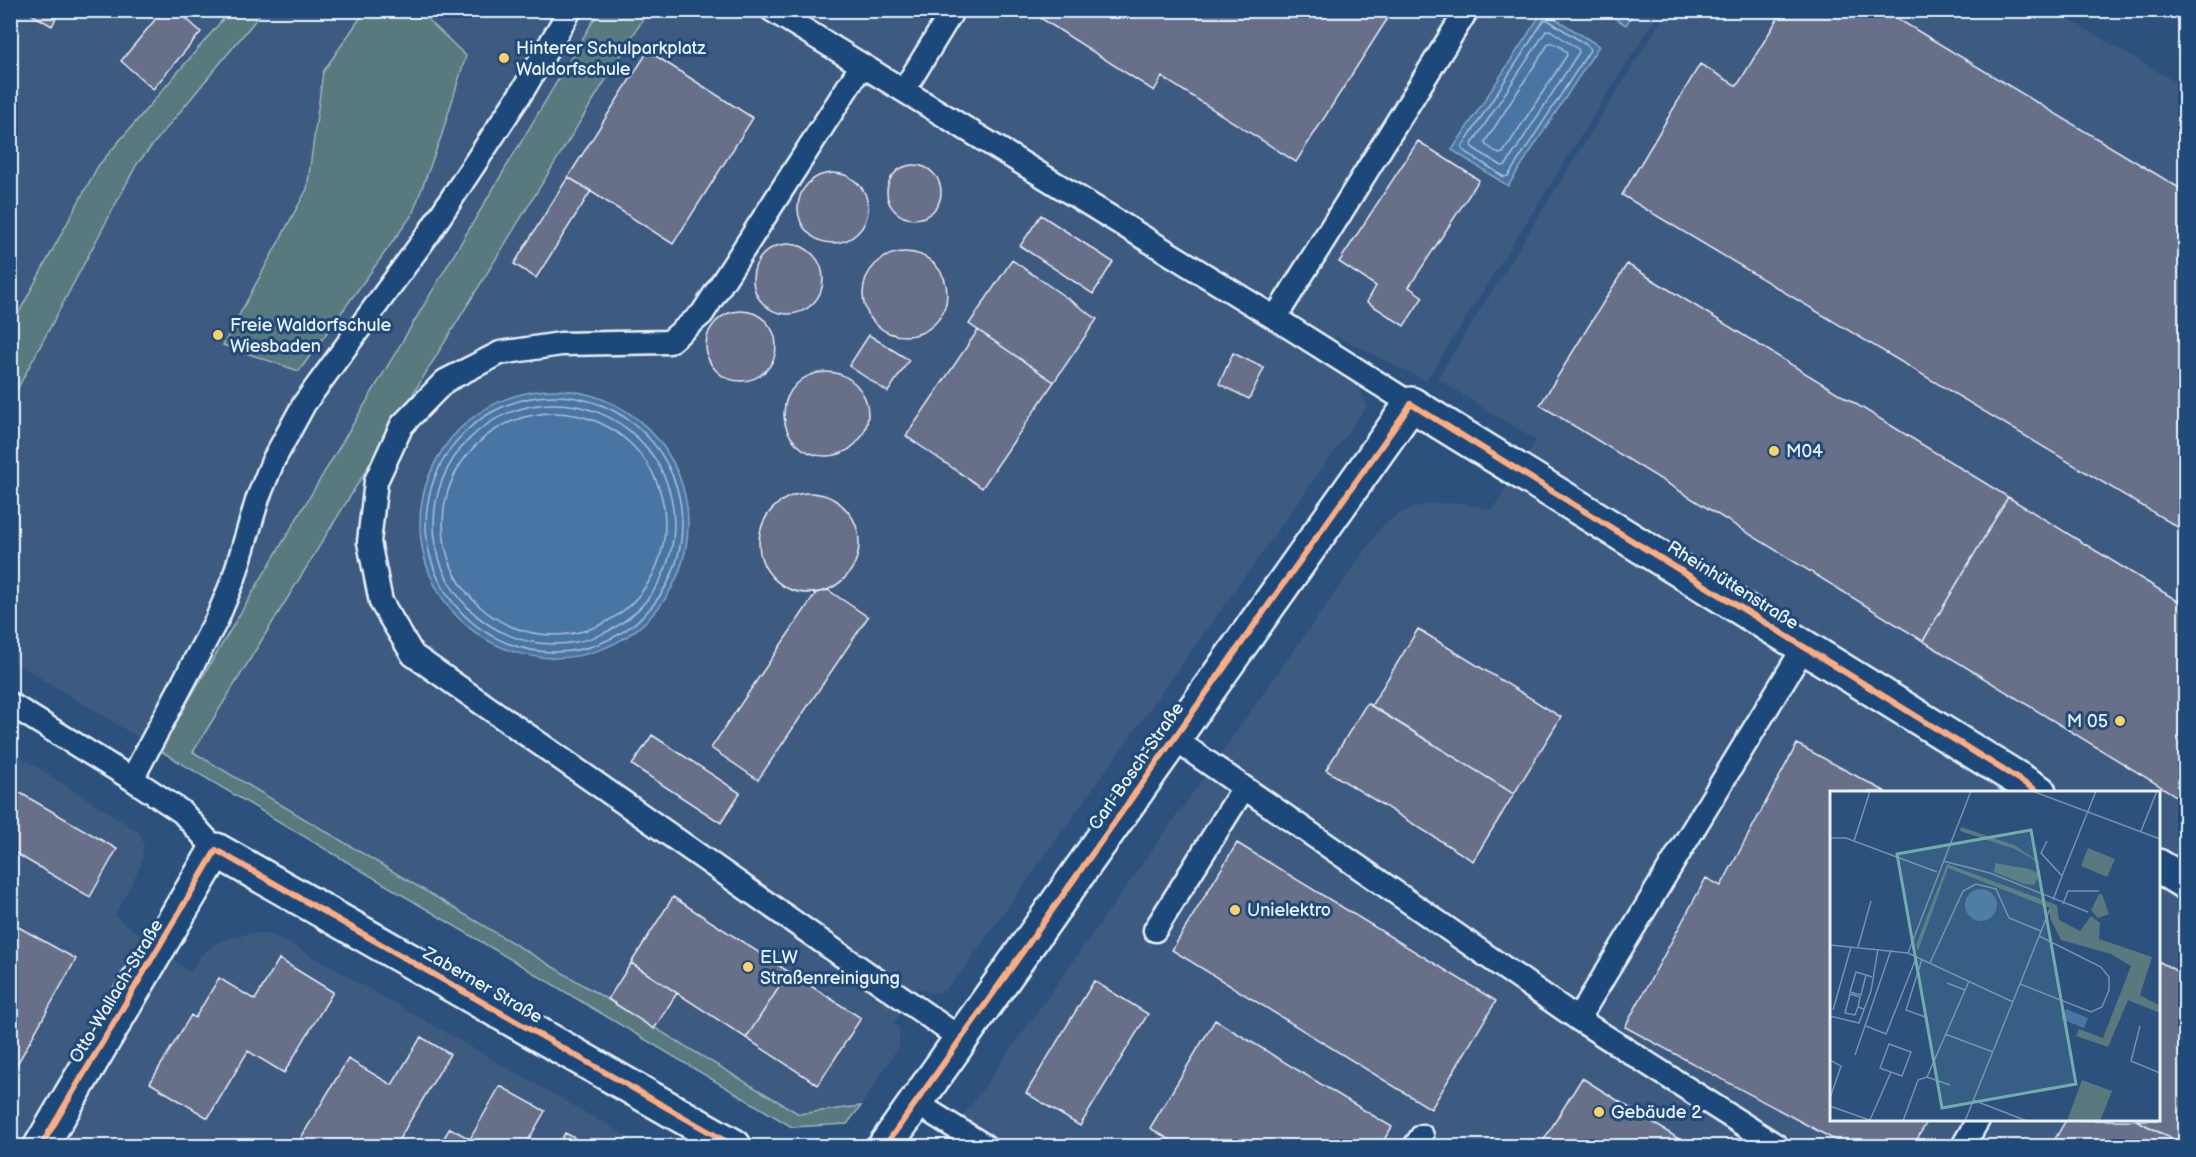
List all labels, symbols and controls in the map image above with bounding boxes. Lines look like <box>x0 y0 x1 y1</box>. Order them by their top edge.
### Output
place label: Hinterer Schulparkplatz Waldorfschule <box>516 38 706 80</box>
marker: Hinterer Schulparkplatz Waldorfschule <box>497 51 511 65</box>
place label: Freie Waldorfschule Wiesbaden <box>230 315 391 357</box>
marker: Freie Waldorfschule Wiesbaden <box>211 328 225 342</box>
place label: M04 <box>1786 441 1823 462</box>
marker: M04 <box>1767 444 1781 458</box>
street label: Rheinhüttenstraße <box>1663 537 1802 634</box>
street label: Carl-Bosch-Straße <box>1084 698 1189 834</box>
place label: M 05 <box>2067 711 2108 732</box>
marker: M 05 <box>2113 714 2127 728</box>
inset map <box>1830 791 2160 1121</box>
place label: Unielektro <box>1247 900 1331 921</box>
marker: Unielektro <box>1228 903 1242 917</box>
street label: Otto-Wallach-Straße <box>65 915 168 1067</box>
street label: Zaberner Straße <box>419 942 546 1028</box>
place label: ELW Straßenreinigung <box>760 947 900 989</box>
marker: ELW Straßenreinigung <box>741 960 755 974</box>
place label: Gebäude 2 <box>1611 1102 1702 1123</box>
marker: Gebäude 2 <box>1592 1105 1606 1119</box>

